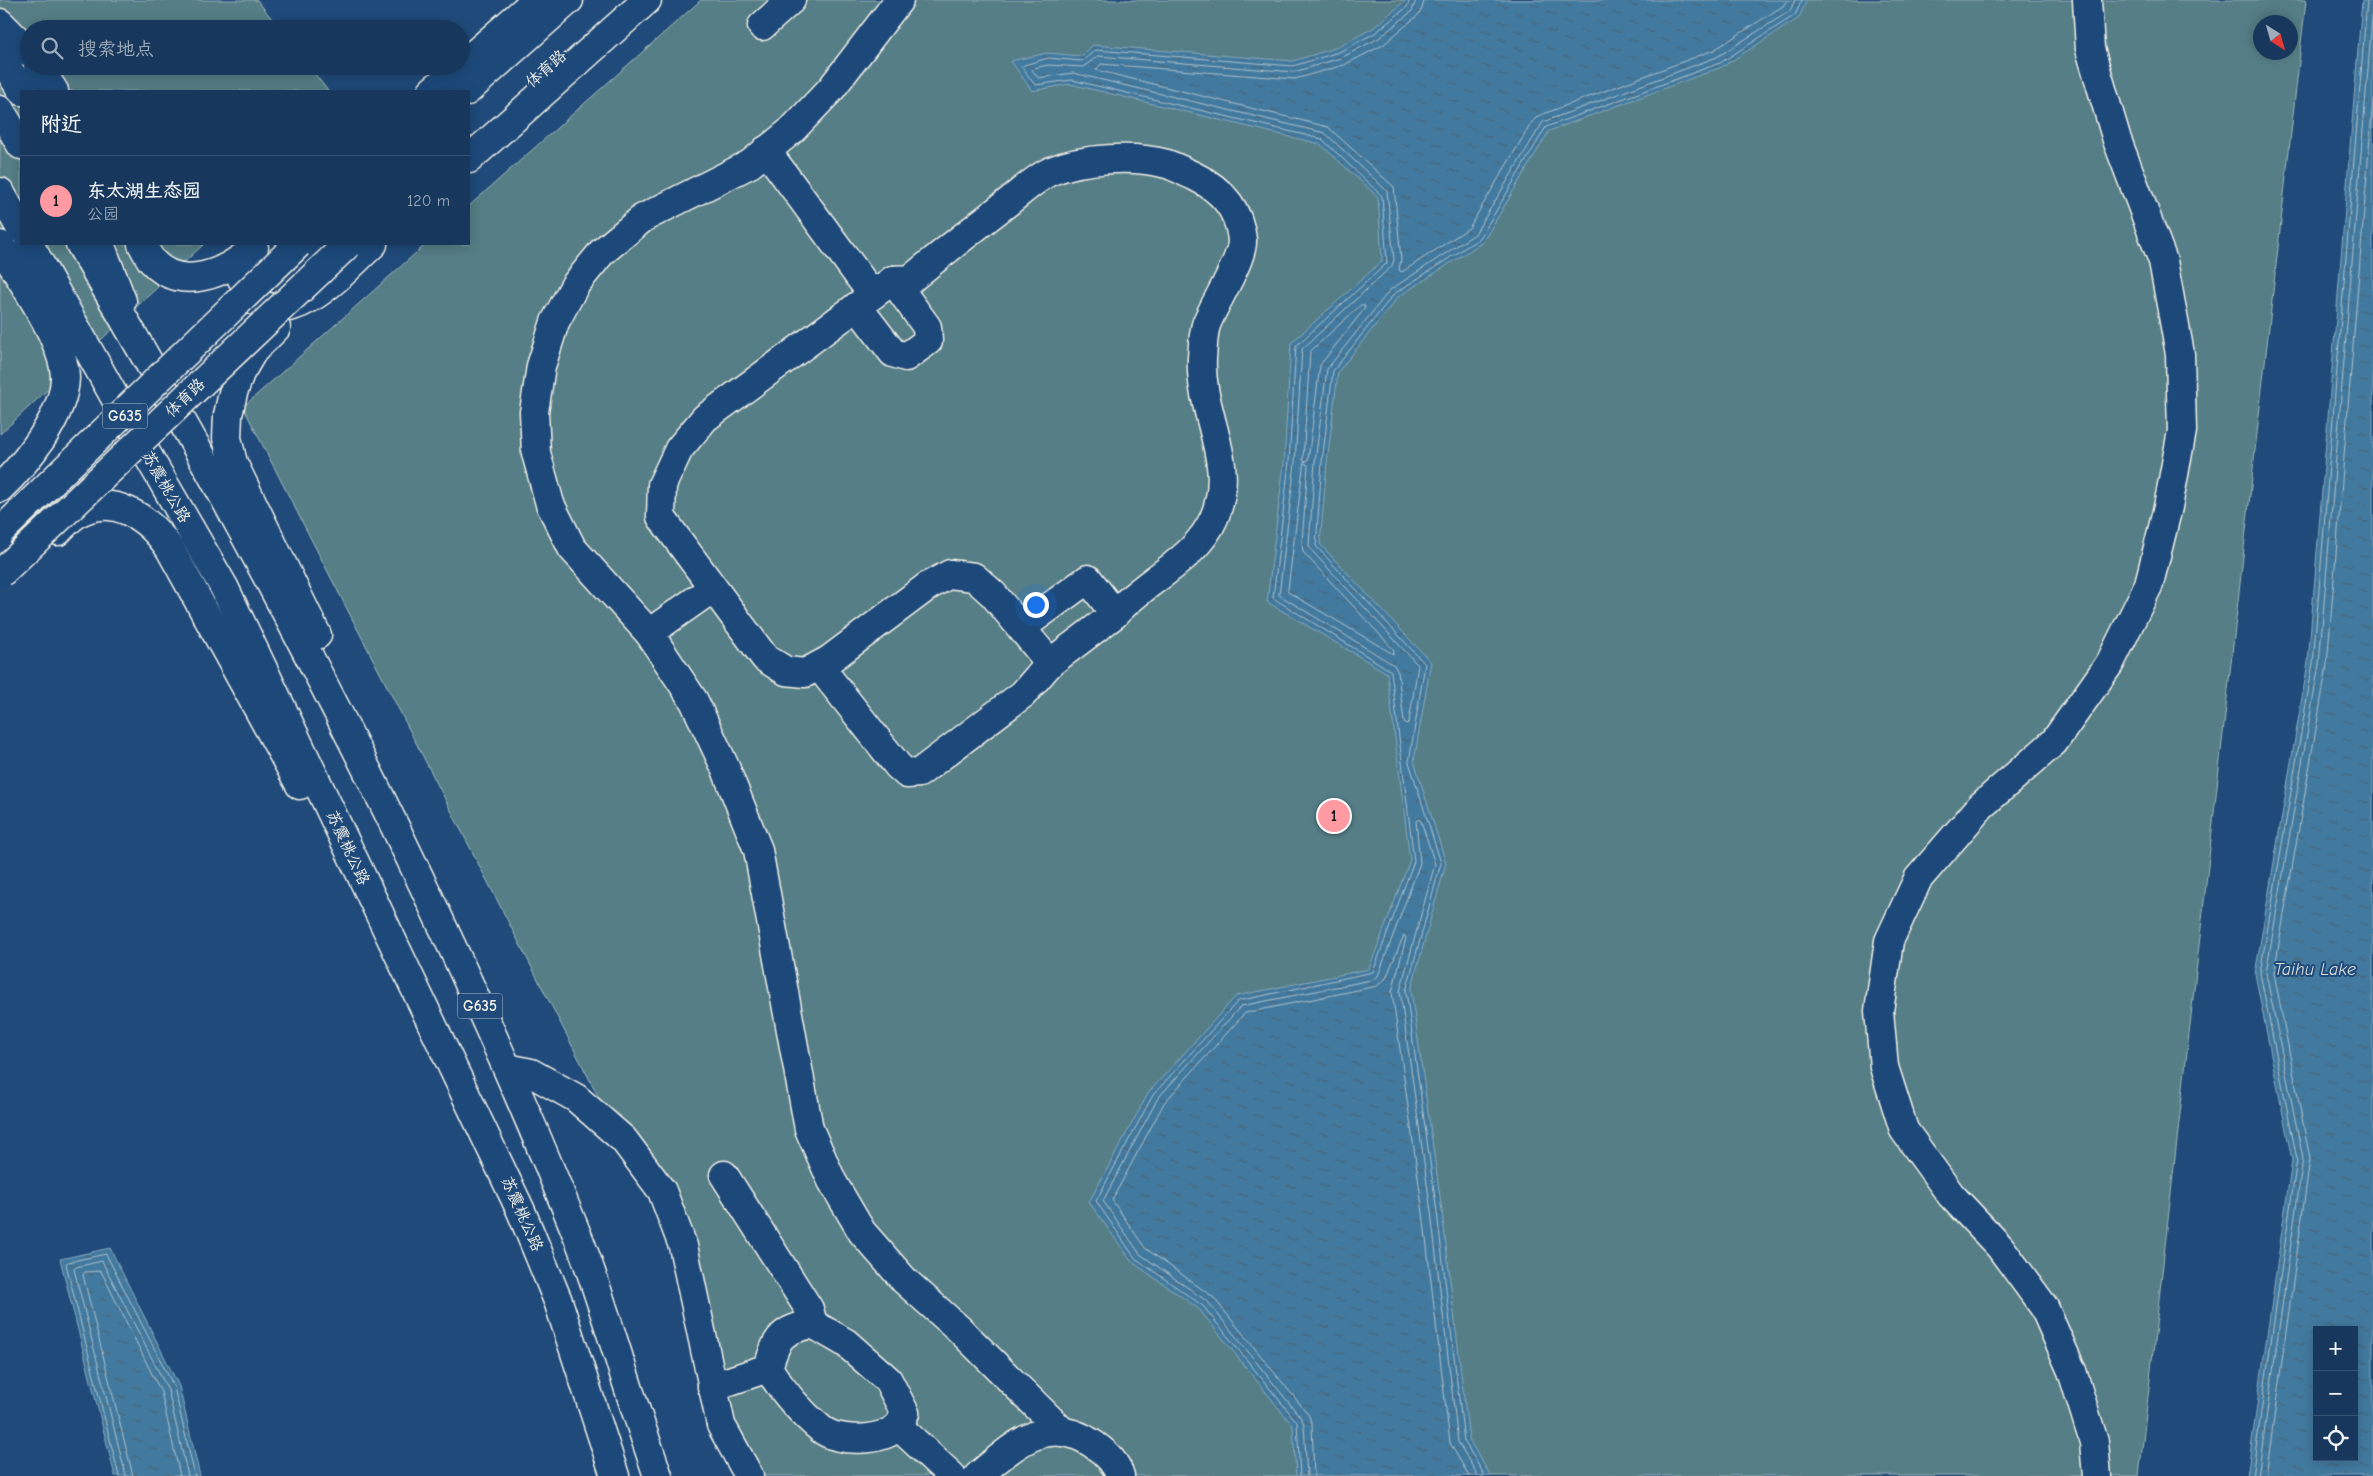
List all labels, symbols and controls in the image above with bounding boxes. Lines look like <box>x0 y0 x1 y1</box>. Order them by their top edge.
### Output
north arrow <box>2253 15 2298 60</box>
search box <box>20 20 470 75</box>
icon: search <box>38 34 66 62</box>
text: 搜索地点 <box>78 38 154 60</box>
street label: 体育路 <box>522 46 570 92</box>
text: 附近 <box>40 112 82 136</box>
text: 东太湖生态园 <box>87 180 201 202</box>
text: 1 <box>53 192 59 210</box>
text: 120 m <box>407 192 450 210</box>
text: 公园 <box>87 205 119 223</box>
street label: 体育路 <box>161 375 209 421</box>
road number: G635 <box>102 404 148 428</box>
street label: 苏震桃公路 <box>138 448 194 526</box>
your location <box>1023 592 1049 618</box>
pin: 1 <box>1318 797 1350 835</box>
street label: 苏震桃公路 <box>323 808 373 888</box>
water label: Taihu Lake <box>2274 959 2356 980</box>
road number: G635 <box>458 994 502 1018</box>
street label: 苏震桃公路 <box>498 1174 546 1254</box>
map controls <box>2313 1326 2358 1461</box>
button: + <box>2313 1326 2358 1371</box>
button: − <box>2313 1371 2358 1416</box>
button: locate <box>2313 1416 2358 1461</box>

